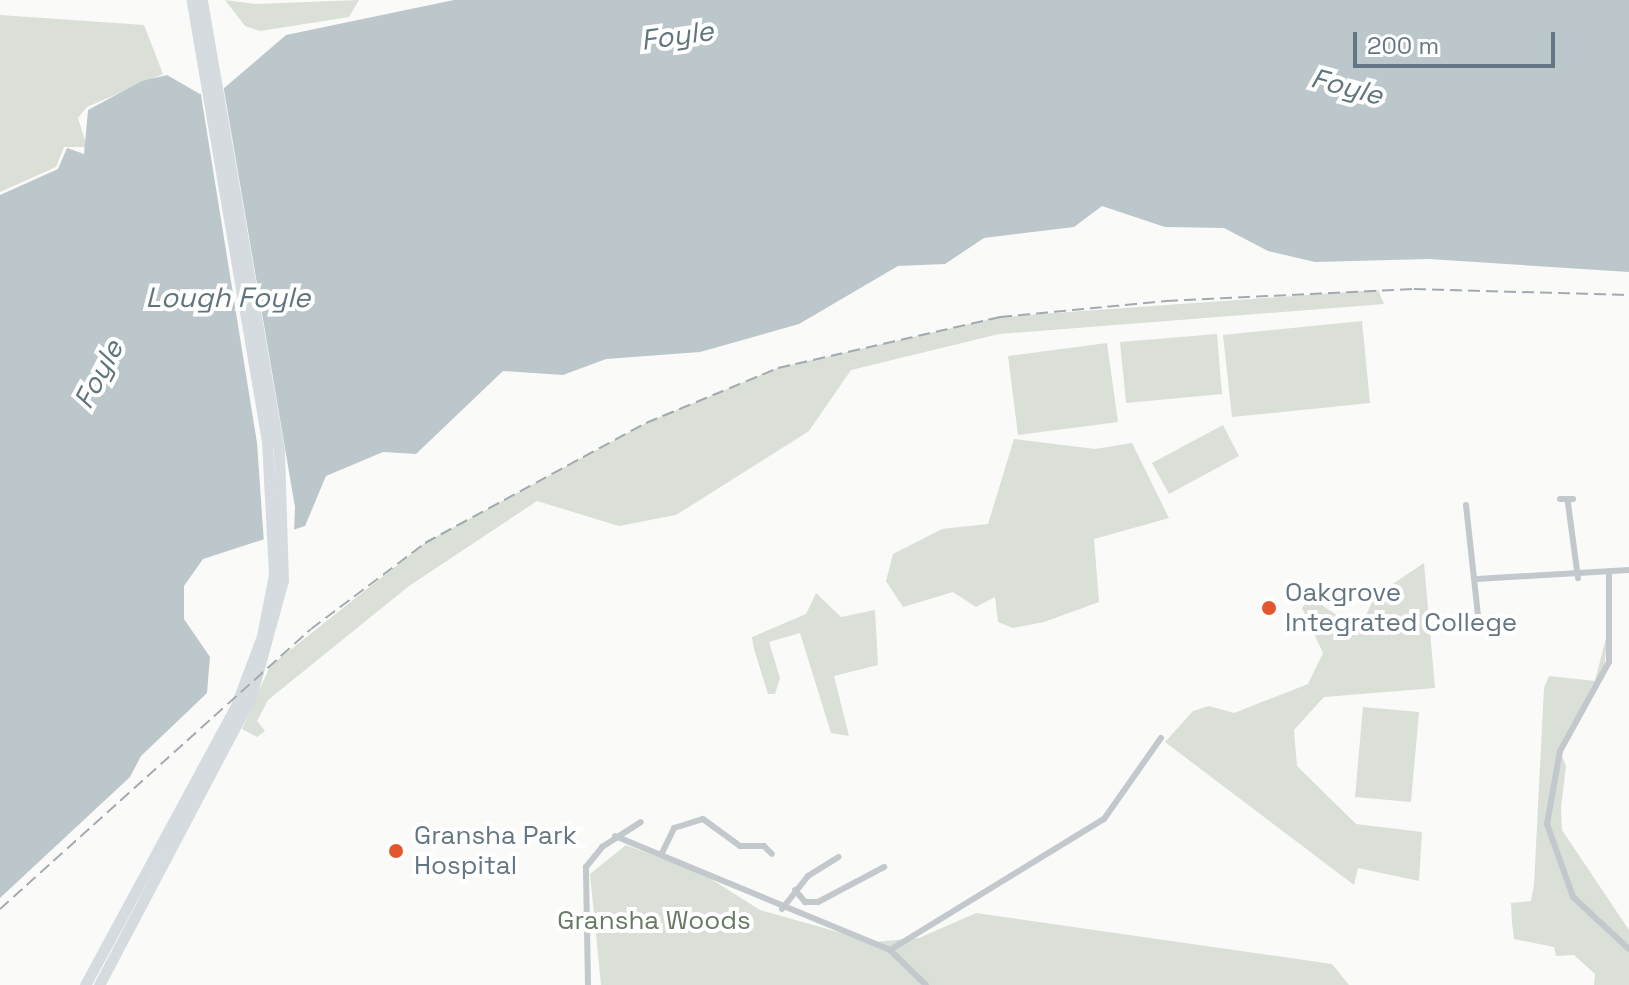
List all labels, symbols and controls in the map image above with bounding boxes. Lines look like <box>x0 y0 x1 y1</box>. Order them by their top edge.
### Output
water label: Foyle <box>639 13 715 57</box>
scale bar <box>1357 16 1559 66</box>
text: 200 m <box>1367 30 1439 61</box>
water label: Foyle <box>1307 60 1387 112</box>
water label: Lough Foyle <box>146 280 310 314</box>
water label: Foyle <box>66 334 130 414</box>
place label: Oakgrove Integrated College <box>1285 577 1517 638</box>
marker: Oakgrove Integrated College <box>1260 599 1278 617</box>
place label: Gransha Park Hospital <box>414 820 577 882</box>
marker: Gransha Park Hospital <box>385 840 407 862</box>
park label: Gransha Woods <box>557 905 751 937</box>

